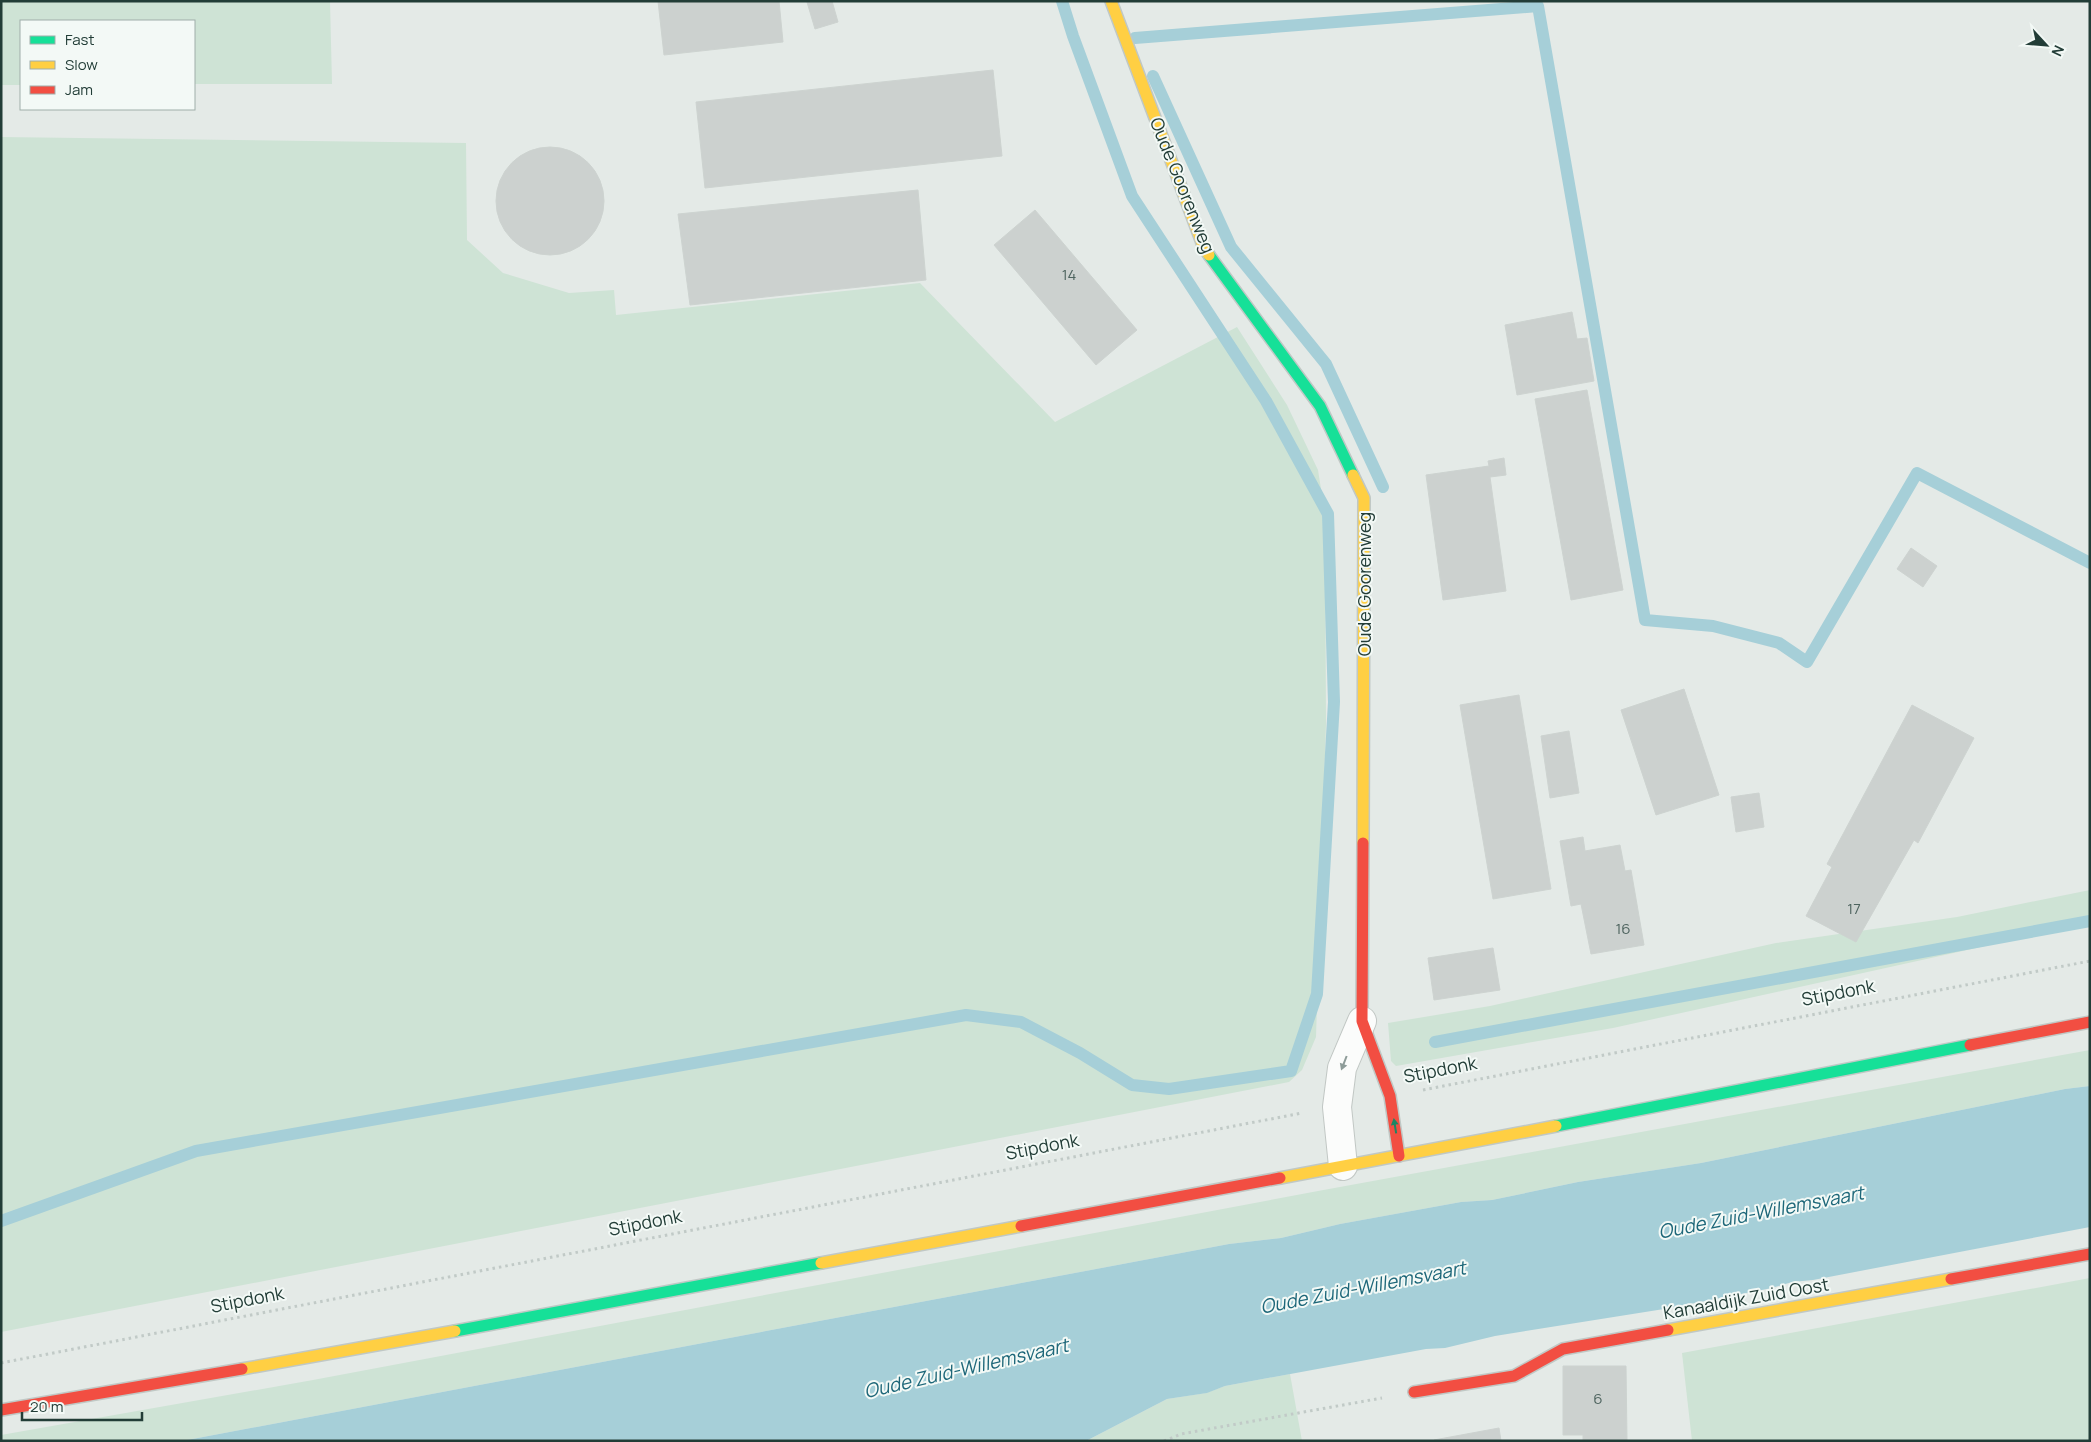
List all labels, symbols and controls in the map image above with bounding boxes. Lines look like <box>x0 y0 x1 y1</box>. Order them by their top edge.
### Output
legend <box>20 20 195 110</box>
north arrow <box>2021 20 2071 70</box>
text: Fast <box>65 29 94 50</box>
text: N <box>2047 42 2069 60</box>
text: Slow <box>65 54 98 75</box>
text: Jam <box>65 79 93 100</box>
street label: Oude Goorenweg <box>1145 114 1221 256</box>
house number: 14 <box>1062 264 1076 285</box>
street label: Oude Goorenweg <box>1352 512 1376 656</box>
house number: 17 <box>1847 898 1861 919</box>
house number: 16 <box>1615 918 1631 939</box>
street label: Stipdonk <box>1799 973 1878 1011</box>
street label: Stipdonk <box>1401 1050 1480 1088</box>
one-way arrow <box>1340 1055 1347 1070</box>
one-way arrow <box>1390 1118 1398 1134</box>
street label: Stipdonk <box>1003 1127 1082 1165</box>
water label: Oude Zuid-Willemsvaart <box>1656 1179 1868 1245</box>
street label: Stipdonk <box>606 1203 685 1241</box>
water label: Oude Zuid-Willemsvaart <box>1258 1254 1470 1320</box>
street label: Kanaaldijk Zuid Oost <box>1661 1272 1831 1324</box>
street label: Stipdonk <box>208 1280 287 1318</box>
water label: Oude Zuid-Willemsvaart <box>861 1331 1073 1404</box>
house number: 6 <box>1593 1388 1603 1409</box>
scale bar <box>22 1390 142 1422</box>
text: 20 m <box>30 1396 63 1417</box>

